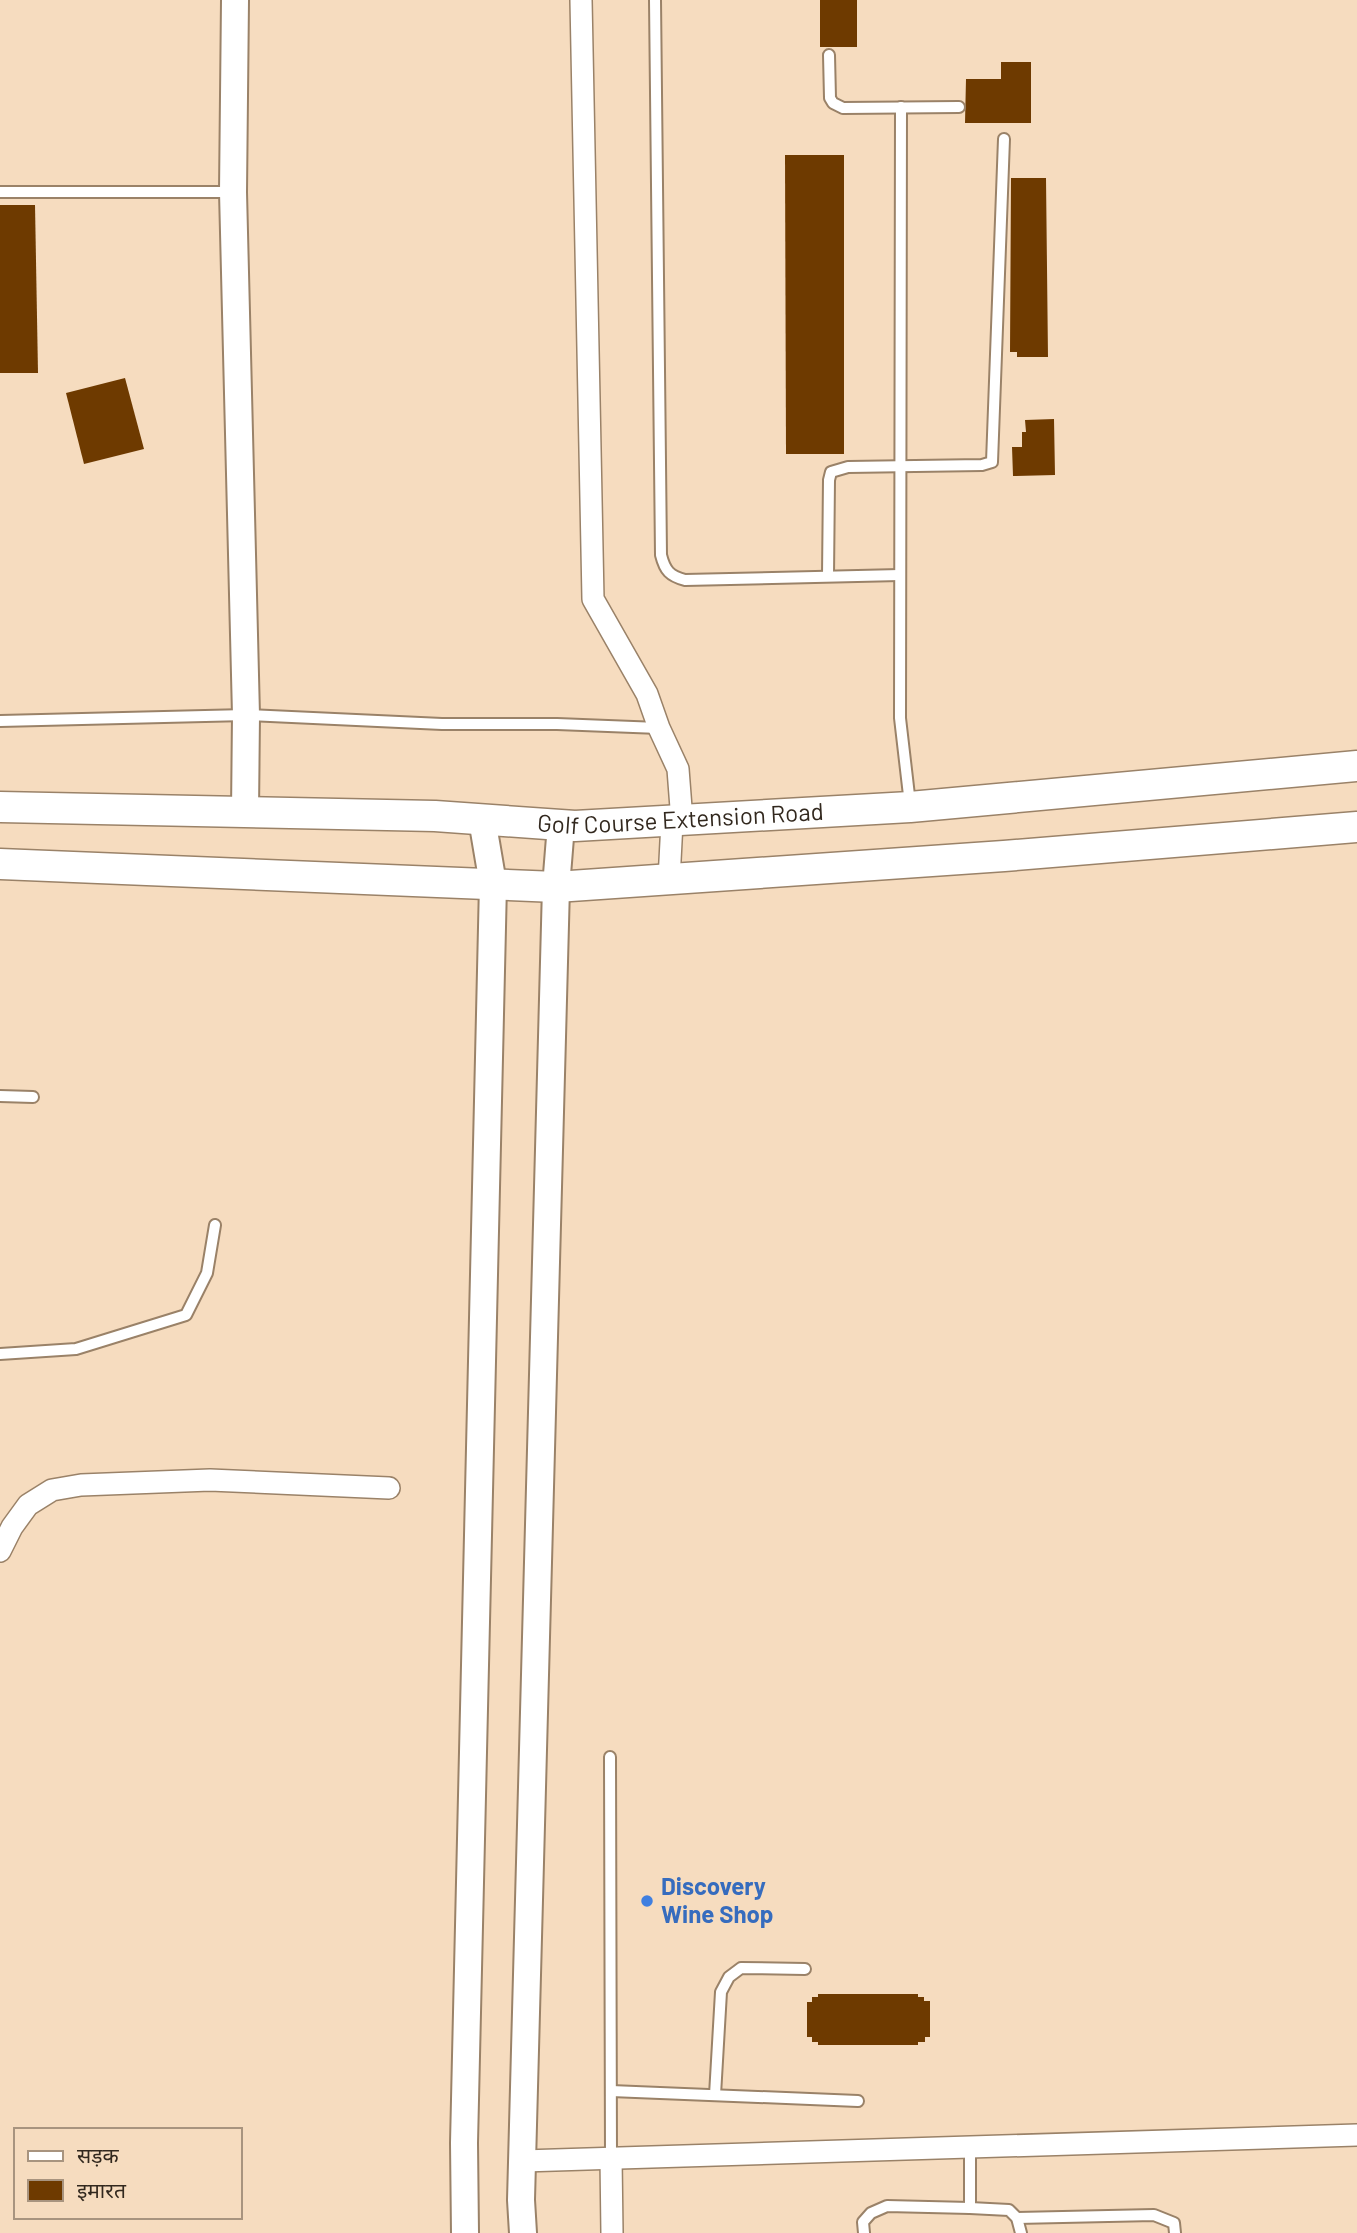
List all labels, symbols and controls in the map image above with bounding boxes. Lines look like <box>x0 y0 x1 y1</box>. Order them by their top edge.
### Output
street label: Golf Course Extension Road <box>536 796 824 839</box>
place label: Discovery Wine Shop <box>661 1871 773 1928</box>
marker: Discovery Wine Shop <box>639 1893 655 1909</box>
legend <box>14 2128 242 2219</box>
text: सड़क <box>77 2142 119 2167</box>
text: इमारत <box>77 2177 127 2202</box>

